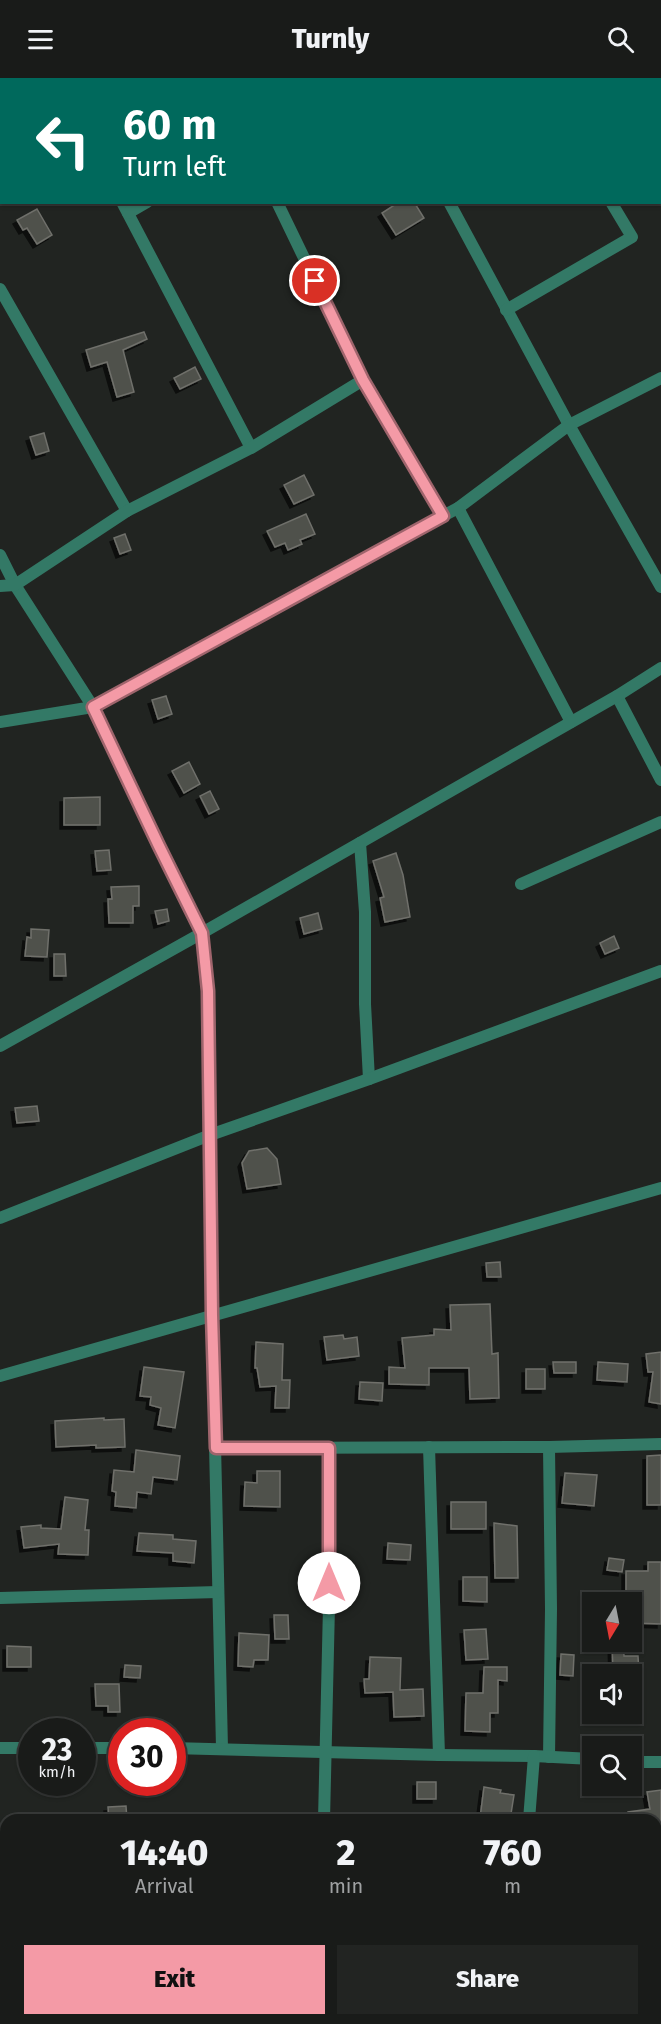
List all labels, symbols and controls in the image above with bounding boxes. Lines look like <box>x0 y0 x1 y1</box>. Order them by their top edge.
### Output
icon: menu <box>24 23 57 56</box>
text: Turnly <box>292 23 369 55</box>
icon: search <box>604 23 637 56</box>
text: 60 m <box>123 100 217 150</box>
icon: left <box>24 102 102 180</box>
text: Turn left <box>123 151 226 183</box>
pin <box>289 255 340 306</box>
icon: arrive <box>298 264 331 297</box>
position arrow <box>297 1551 361 1615</box>
north arrow <box>582 1592 642 1652</box>
map controls <box>582 1592 642 1796</box>
button: sound <box>582 1664 642 1724</box>
speed limit sign: 30 <box>108 1718 186 1796</box>
text: 23 <box>42 1732 72 1768</box>
button: search <box>582 1736 642 1796</box>
text: km/h <box>38 1763 76 1781</box>
text: 14:40 <box>120 1831 208 1875</box>
text: 2 <box>336 1831 355 1875</box>
text: 760 <box>483 1831 542 1875</box>
text: Arrival <box>135 1874 194 1898</box>
text: min <box>329 1874 363 1898</box>
text: m <box>504 1874 521 1898</box>
button: Exit <box>24 1945 325 2014</box>
button: Share <box>337 1945 638 2014</box>

